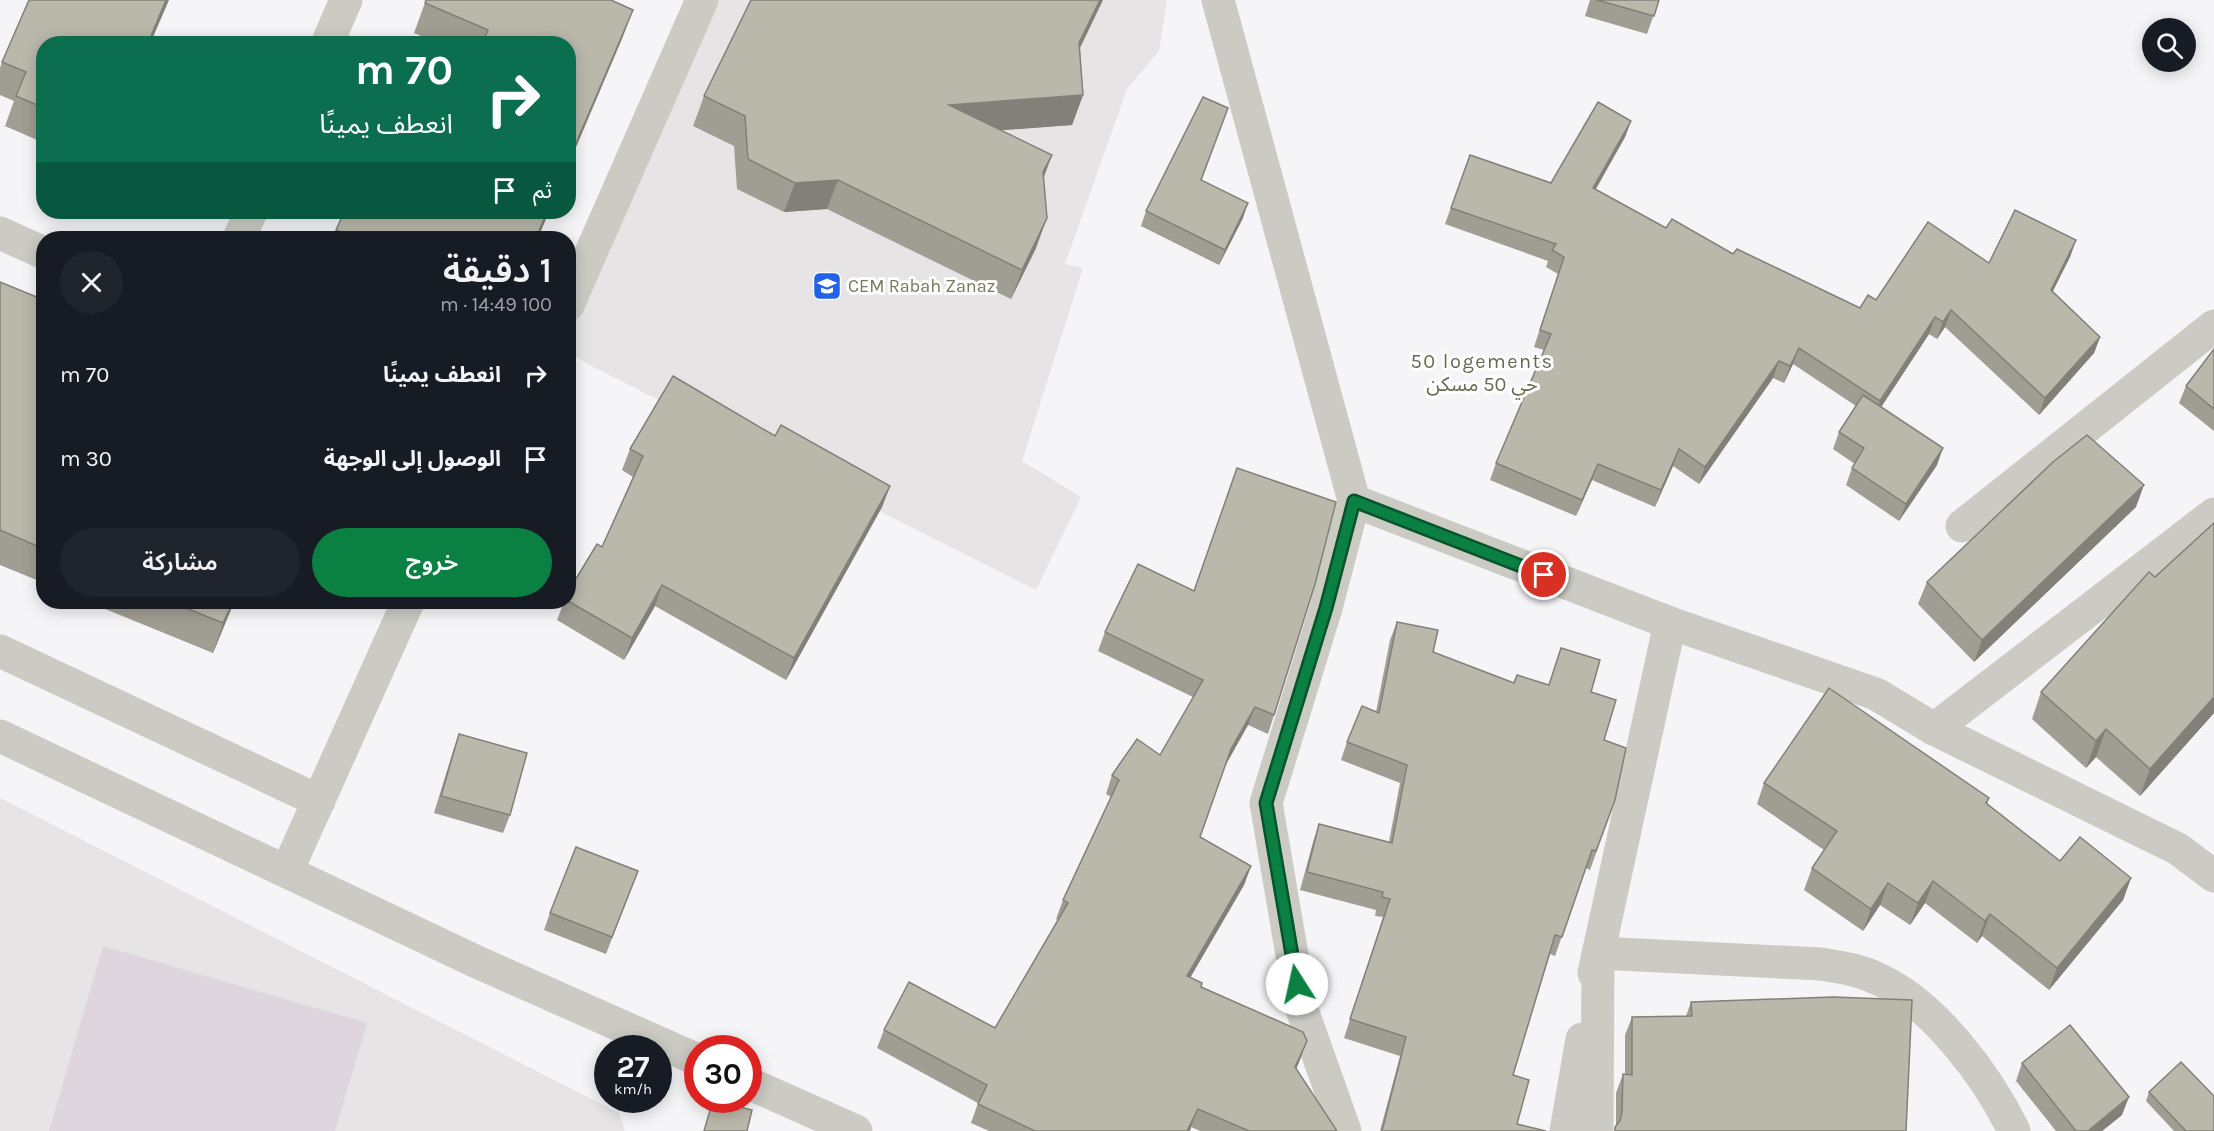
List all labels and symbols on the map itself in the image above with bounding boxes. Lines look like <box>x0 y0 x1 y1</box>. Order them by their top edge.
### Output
school or university icon: CEM Rabah Zanaz <box>811 270 843 302</box>
place label: CEM Rabah Zanaz <box>848 275 995 297</box>
district label: 50 logements حي 50 مسكن <box>1410 350 1554 400</box>
pin <box>1518 549 1569 600</box>
position arrow <box>1265 952 1329 1016</box>
speed limit sign: 30 <box>684 1035 762 1113</box>

